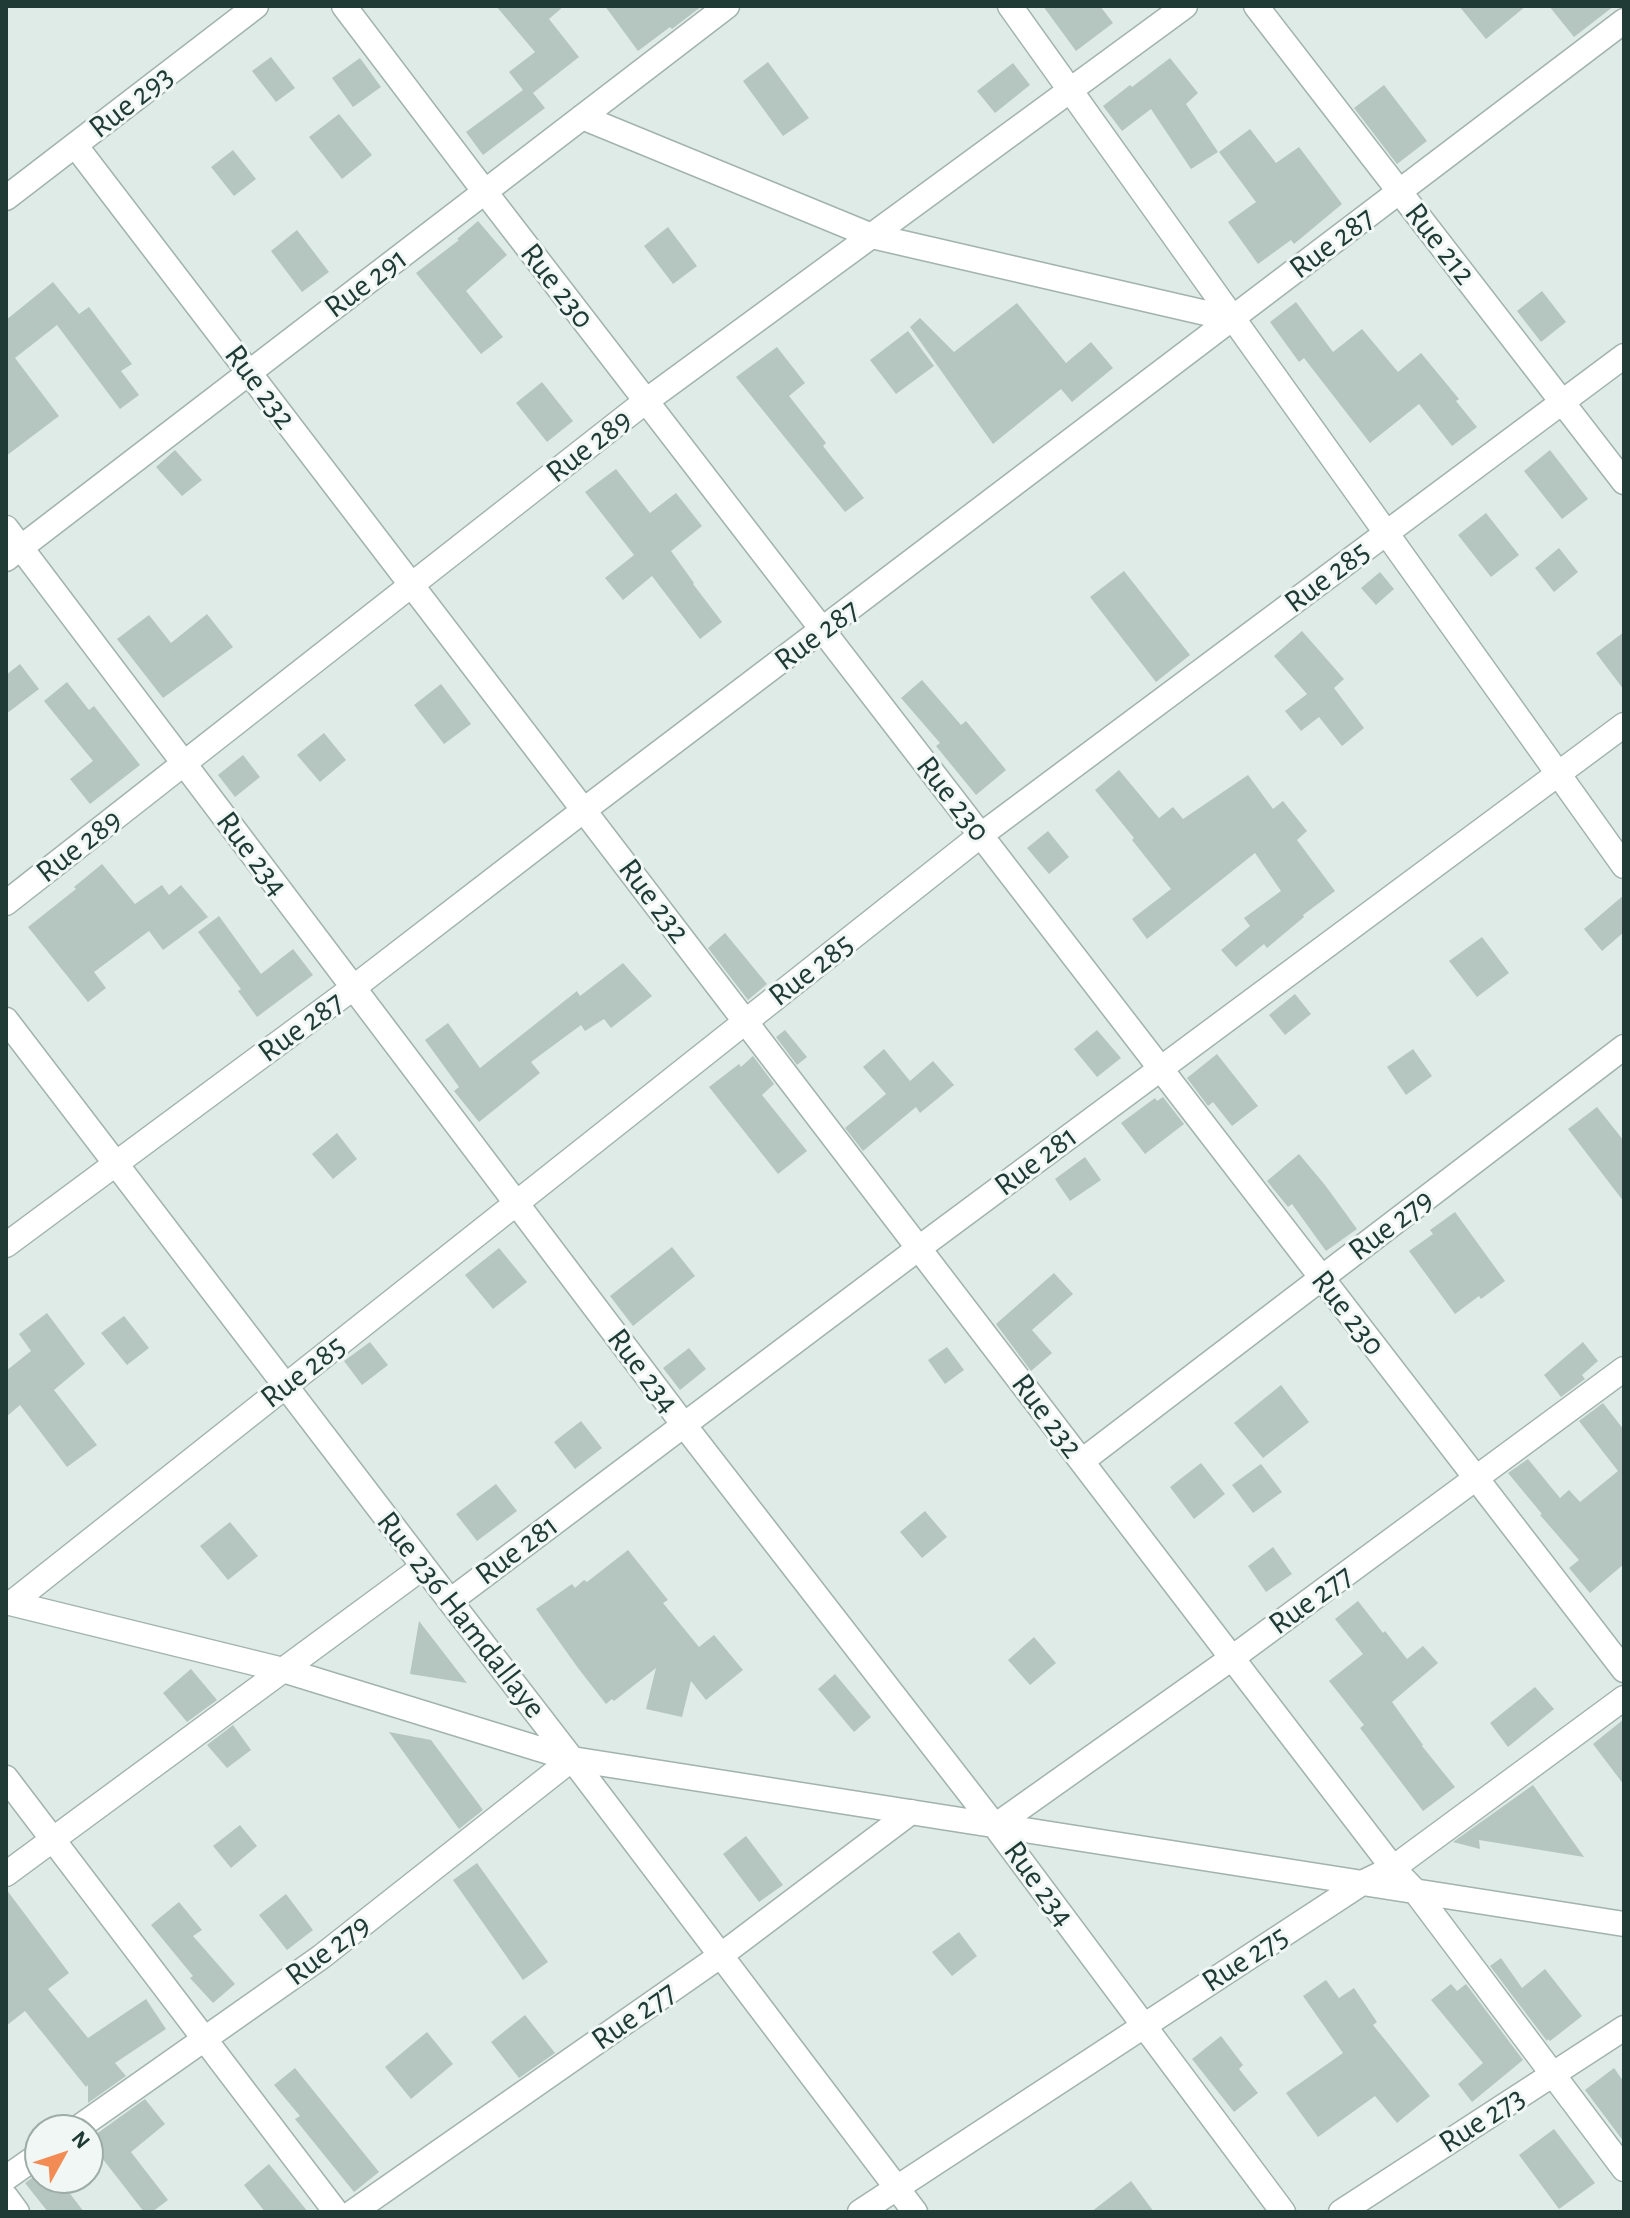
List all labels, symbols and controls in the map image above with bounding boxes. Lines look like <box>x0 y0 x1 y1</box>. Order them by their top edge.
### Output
street label: Rue 293 <box>81 57 181 147</box>
street label: Rue 212 <box>1396 195 1484 293</box>
street label: Rue 287 <box>1282 199 1382 287</box>
street label: Rue 230 <box>512 236 602 336</box>
street label: Rue 291 <box>317 239 415 327</box>
street label: Rue 232 <box>216 337 304 437</box>
street label: Rue 289 <box>538 401 640 491</box>
street label: Rue 285 <box>1277 533 1377 621</box>
street label: Rue 287 <box>767 591 867 679</box>
street label: Rue 230 <box>908 749 998 849</box>
street label: Rue 289 <box>28 801 130 891</box>
street label: Rue 234 <box>208 804 296 904</box>
street label: Rue 232 <box>610 851 698 951</box>
street label: Rue 285 <box>761 925 861 1015</box>
street label: Rue 287 <box>251 983 351 1071</box>
street label: Rue 281 <box>987 1117 1085 1205</box>
street label: Rue 279 <box>1341 1181 1441 1269</box>
street label: Rue 230 <box>1303 1263 1393 1363</box>
street label: Rue 234 <box>599 1321 687 1421</box>
street label: Rue 285 <box>253 1327 353 1417</box>
street label: Rue 232 <box>1003 1366 1091 1466</box>
street label: Rue 236 Hamdallaye <box>368 1504 554 1726</box>
street label: Rue 281 <box>468 1506 566 1594</box>
street label: Rue 277 <box>1261 1557 1361 1643</box>
street label: Rue 234 <box>995 1834 1083 1934</box>
street label: Rue 279 <box>278 1906 378 1994</box>
street label: Rue 275 <box>1195 1917 1295 2001</box>
street label: Rue 277 <box>584 1973 684 2059</box>
street label: Rue 273 <box>1432 2078 1532 2162</box>
north arrow <box>24 2114 104 2194</box>
text: N <box>68 2127 94 2153</box>

